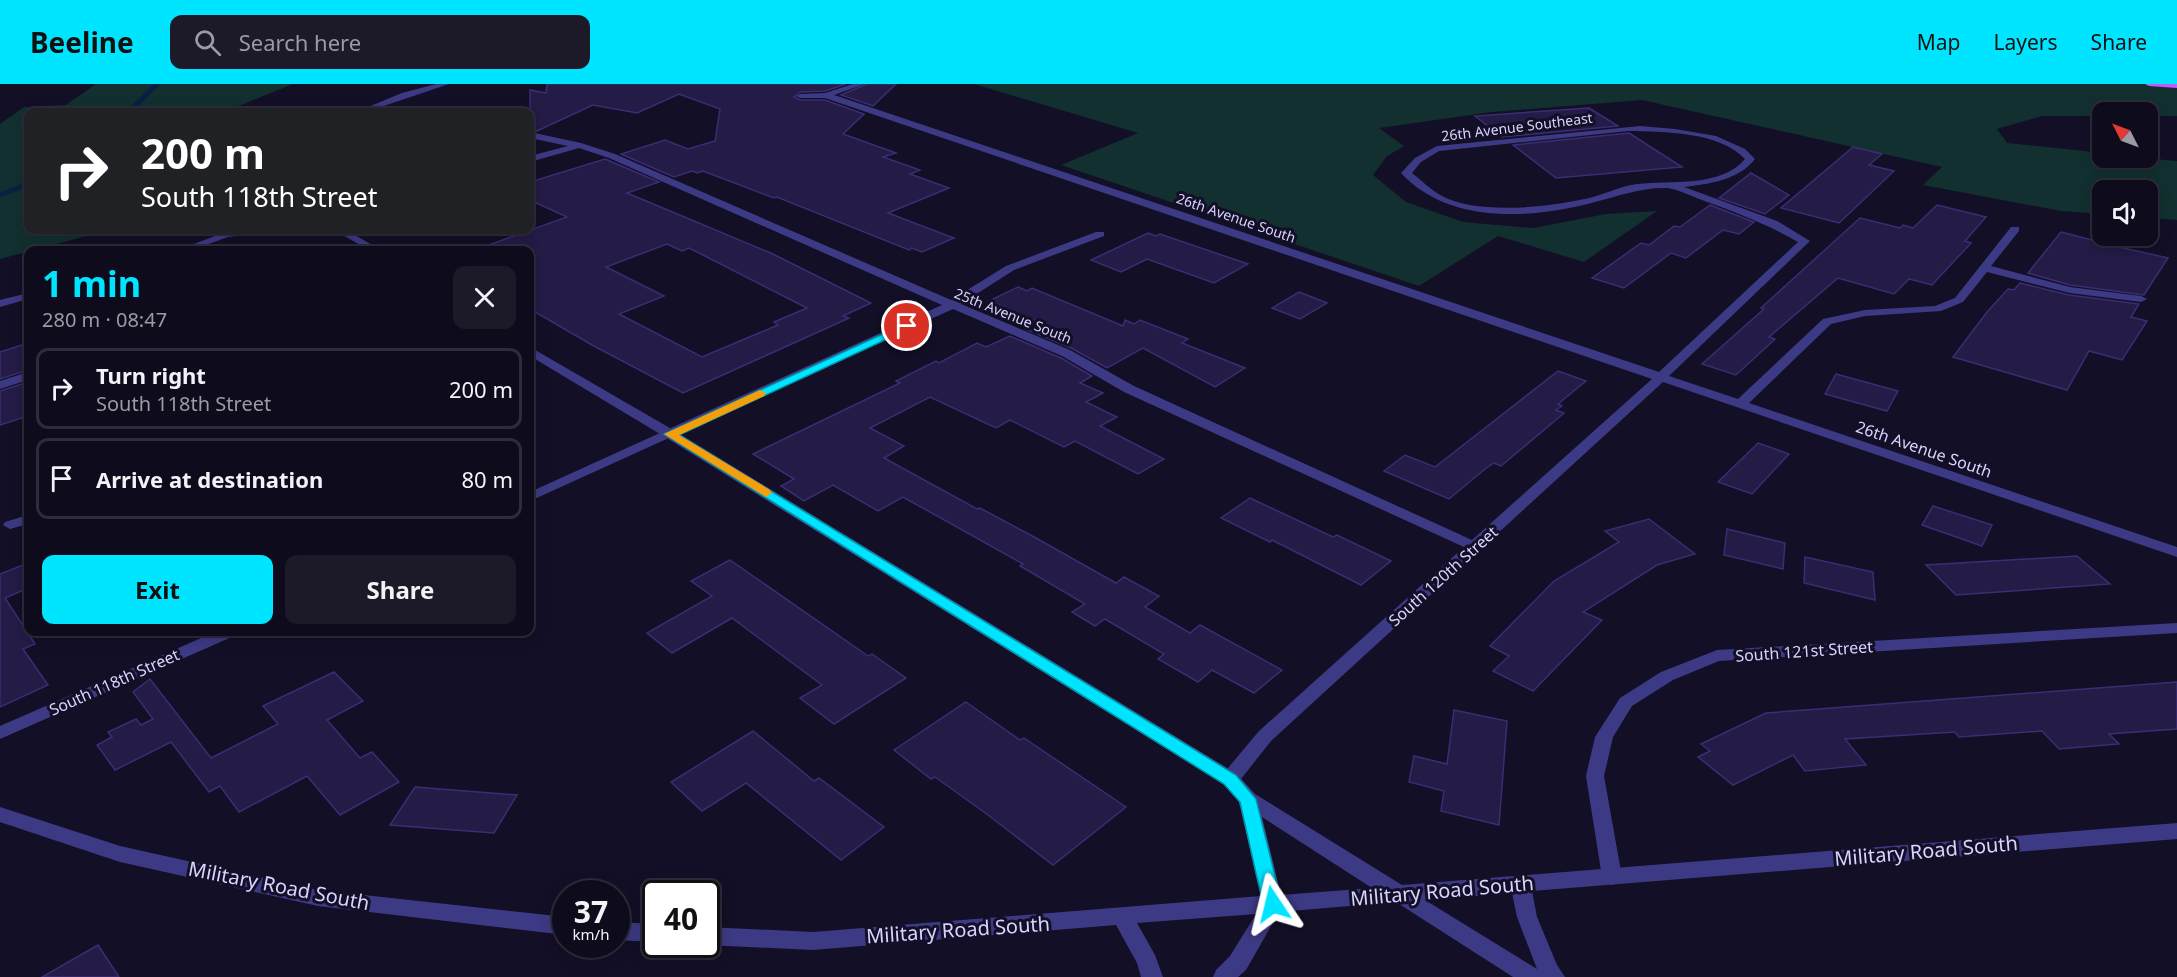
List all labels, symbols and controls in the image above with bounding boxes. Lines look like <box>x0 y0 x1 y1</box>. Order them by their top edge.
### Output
search box <box>170 15 590 69</box>
text: Beeline <box>30 23 134 61</box>
icon: search <box>191 26 224 59</box>
text: Search here <box>239 27 361 57</box>
text: Map <box>1917 28 1961 56</box>
text: Layers <box>1994 28 2058 56</box>
text: Share <box>2091 28 2147 56</box>
north arrow <box>2092 102 2158 168</box>
map controls <box>2092 102 2158 246</box>
street label: 26th Avenue Southeast <box>1440 108 1594 145</box>
text: 200 m <box>141 124 265 181</box>
icon: right <box>42 132 120 210</box>
text: South 118th Street <box>141 178 377 215</box>
button: sound <box>2092 180 2158 246</box>
street label: 26th Avenue South <box>1174 188 1298 247</box>
text: 1 min <box>42 259 141 308</box>
button: close <box>453 266 516 329</box>
street label: 25th Avenue South <box>952 283 1075 348</box>
pin <box>881 300 932 351</box>
text: 280 m · 08:47 <box>42 306 167 333</box>
icon: arrive <box>890 309 923 342</box>
text: Turn right <box>96 360 206 390</box>
icon: right <box>45 372 78 405</box>
text: 200 m <box>449 374 513 404</box>
text: South 118th Street <box>96 390 271 417</box>
street label: 26th Avenue South <box>1853 415 1995 483</box>
icon: arrive <box>45 462 78 495</box>
text: Arrive at destination <box>96 464 323 494</box>
text: 80 m <box>462 464 513 494</box>
street label: South 120th Street <box>1384 521 1503 631</box>
button: Exit <box>42 555 273 624</box>
button: Share <box>285 555 516 624</box>
street label: South 121st Street <box>1734 635 1874 667</box>
street label: South 118th Street <box>46 643 183 721</box>
street label: Military Road South <box>1833 829 2019 872</box>
street label: Military Road South <box>186 855 372 916</box>
street label: Military Road South <box>1349 869 1535 912</box>
position arrow <box>1241 872 1305 936</box>
speed limit sign: 40 <box>642 880 720 958</box>
text: 37 <box>574 891 608 932</box>
street label: Military Road South <box>865 910 1051 949</box>
text: km/h <box>573 924 609 944</box>

